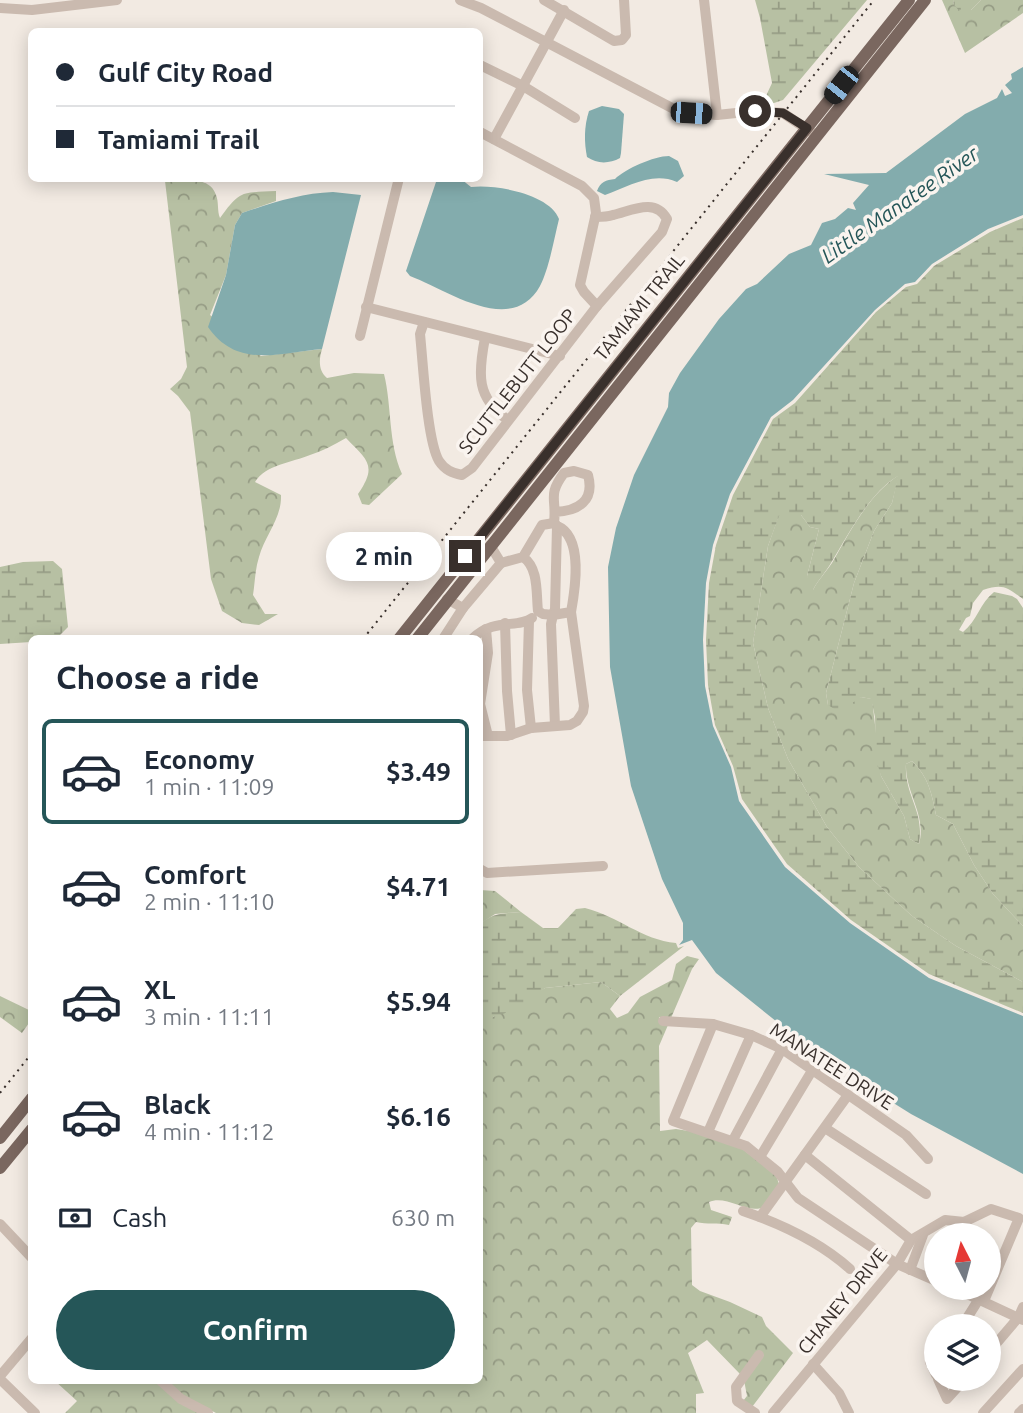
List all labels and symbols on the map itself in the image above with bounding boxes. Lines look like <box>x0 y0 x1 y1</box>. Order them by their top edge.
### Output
car <box>820 62 863 108</box>
route start <box>739 95 771 127</box>
car <box>670 101 713 125</box>
water label: Little Manatee River <box>816 140 983 267</box>
street label: TAMIAMI TRAIL <box>589 249 689 365</box>
street label: SCUTTLEBUTT LOOP <box>454 304 580 458</box>
callout: 2 min <box>325 532 440 580</box>
route end <box>449 540 481 572</box>
street label: MANATEE DRIVE <box>766 1018 898 1114</box>
north arrow <box>924 1223 1001 1300</box>
street label: CHANEY DRIVE <box>793 1244 891 1358</box>

